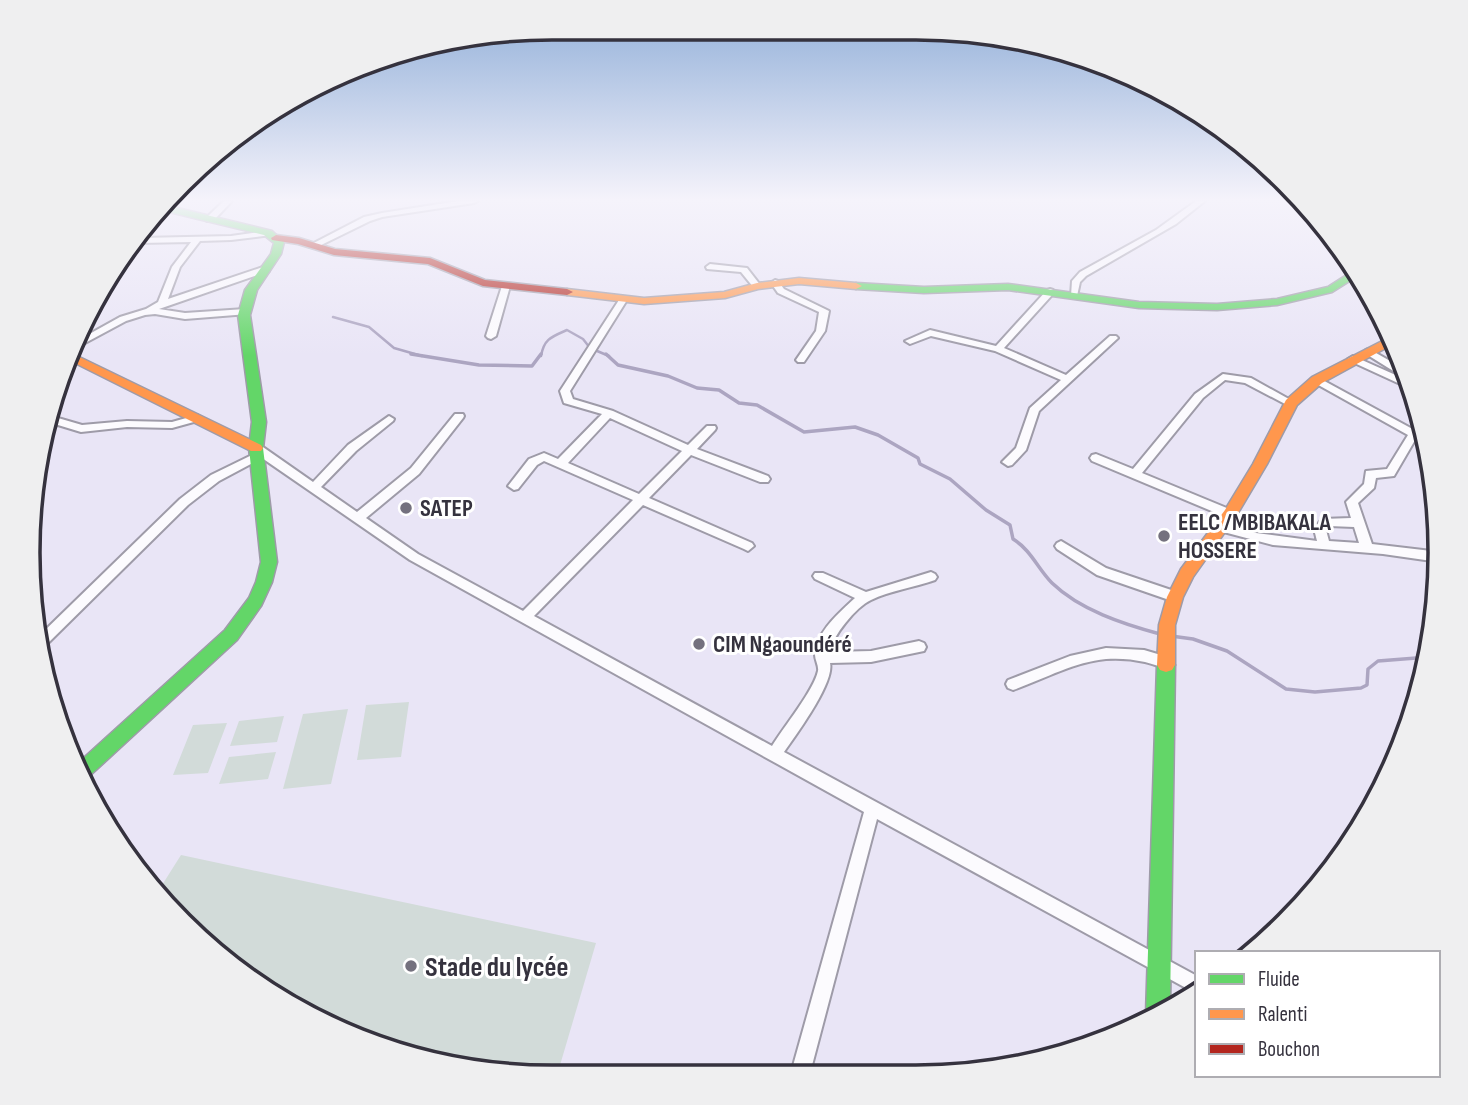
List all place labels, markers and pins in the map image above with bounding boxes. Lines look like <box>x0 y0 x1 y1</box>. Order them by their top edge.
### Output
place label: SATEP <box>420 494 473 523</box>
marker: SATEP <box>398 500 414 516</box>
place label: EELC /MBIBAKALA HOSSERE <box>1178 508 1332 565</box>
marker: EELC /MBIBAKALA HOSSERE <box>1156 528 1172 544</box>
place label: CIM Ngaoundéré <box>713 630 852 659</box>
marker: CIM Ngaoundéré <box>691 636 707 652</box>
place label: Stade du lycée <box>425 951 568 984</box>
marker: Stade du lycée <box>403 958 419 974</box>

